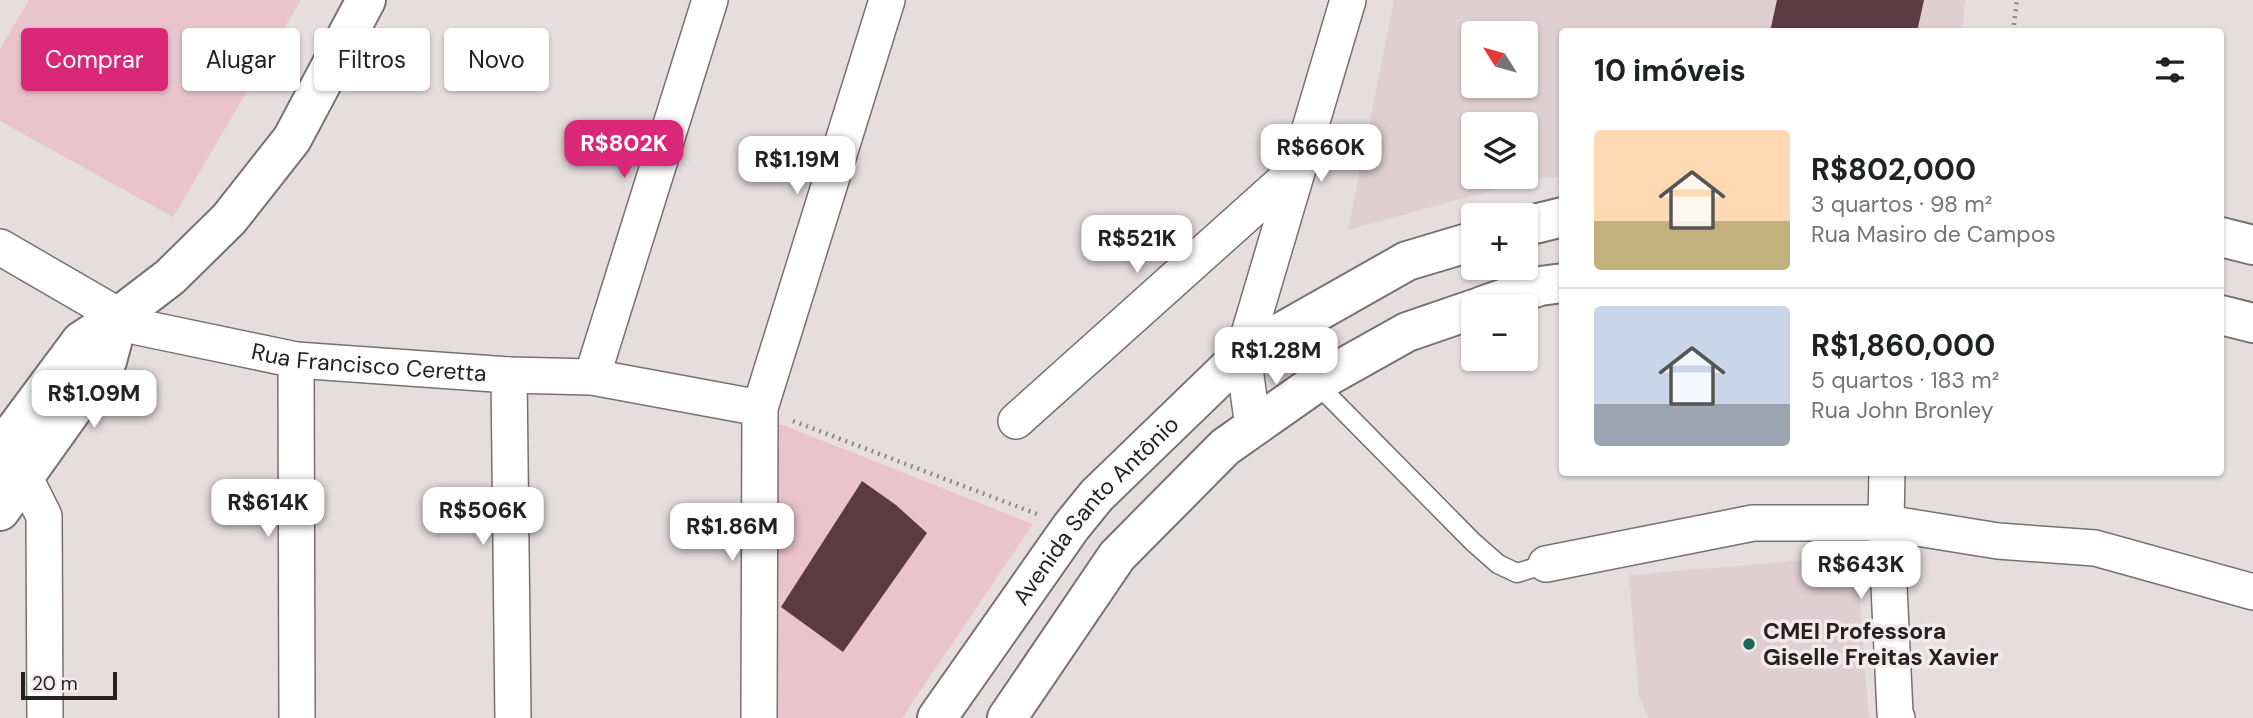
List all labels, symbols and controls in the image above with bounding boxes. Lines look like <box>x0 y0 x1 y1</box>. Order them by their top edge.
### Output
north arrow <box>1461 21 1538 98</box>
map controls <box>1461 21 1538 371</box>
chip: Comprar <box>21 28 168 91</box>
chip: Alugar <box>182 28 300 91</box>
chip: Filtros <box>314 28 430 91</box>
chip: Novo <box>444 28 549 91</box>
text: 10 imóveis <box>1594 51 1746 90</box>
icon: filters <box>2151 51 2189 89</box>
button: layers <box>1461 112 1538 189</box>
pin: R$802K <box>567 120 681 180</box>
pin: R$660K <box>1264 124 1378 184</box>
text: R$802K <box>580 128 668 158</box>
text: R$660K <box>1277 132 1365 162</box>
pin: R$1.19M <box>732 136 862 196</box>
text: R$1.19M <box>754 144 840 174</box>
text: R$802,000 <box>1811 150 1976 189</box>
icon: home <box>1650 158 1734 242</box>
text: 3 quartos · 98 m² <box>1811 189 1992 219</box>
button: + <box>1461 203 1538 280</box>
pin: R$521K <box>1080 216 1194 275</box>
text: Rua Masiro de Campos <box>1811 219 2056 249</box>
text: R$521K <box>1097 223 1177 253</box>
button: − <box>1461 294 1538 371</box>
text: R$1,860,000 <box>1811 326 1995 365</box>
pin: R$1.28M <box>1211 328 1341 387</box>
icon: home <box>1650 334 1734 418</box>
text: R$1.28M <box>1231 335 1321 365</box>
street label: Rua Francisco Ceretta <box>249 336 488 388</box>
text: 5 quartos · 183 m² <box>1811 365 1999 395</box>
pin: R$1.09M <box>29 370 159 430</box>
text: R$1.09M <box>48 378 140 408</box>
text: Rua John Bronley <box>1811 395 1993 425</box>
street label: Avenida Santo Antônio <box>1006 409 1185 611</box>
pin: R$614K <box>211 480 325 539</box>
text: R$614K <box>227 487 309 517</box>
pin: R$506K <box>426 488 540 547</box>
text: R$506K <box>439 495 527 525</box>
pin: R$1.86M <box>667 504 797 563</box>
text: R$1.86M <box>686 511 778 541</box>
pin: R$643K <box>1804 542 1918 601</box>
text: R$643K <box>1818 549 1904 579</box>
place label: CMEI Professora Giselle Freitas Xavier <box>1763 616 1999 672</box>
marker: CMEI Professora Giselle Freitas Xavier <box>1741 636 1757 652</box>
scale bar <box>21 669 117 701</box>
text: 20 m <box>32 671 78 696</box>

